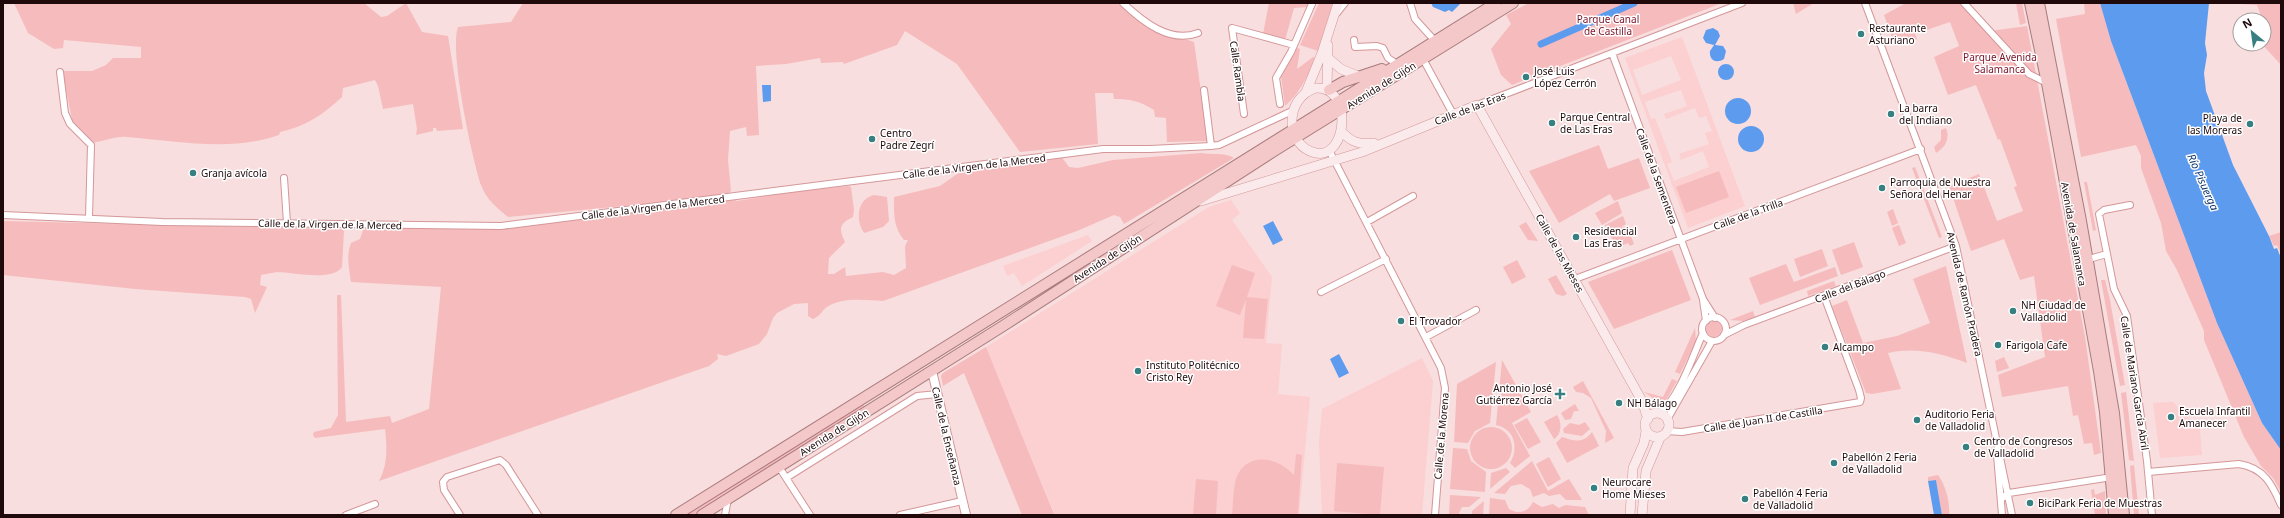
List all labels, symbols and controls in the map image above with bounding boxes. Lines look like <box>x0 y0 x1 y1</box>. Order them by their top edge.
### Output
park label: Parque Canal de Castilla <box>1577 12 1639 38</box>
north arrow <box>2232 12 2272 52</box>
text: N <box>2239 14 2254 32</box>
place label: Restaurante Asturiano <box>1869 21 1926 47</box>
marker: Restaurante Asturiano <box>1856 29 1866 39</box>
street label: Calle Rambla <box>1227 40 1249 102</box>
park label: Parque Avenida Salamanca <box>1963 50 2037 76</box>
street label: Avenida de Gijón <box>1344 58 1418 112</box>
place label: José Luis López Cerrón <box>1533 64 1597 90</box>
marker: José Luis López Cerrón <box>1521 72 1531 82</box>
street label: Calle de las Eras <box>1432 88 1508 128</box>
place label: La barra del Indiano <box>1899 101 1952 127</box>
marker: La barra del Indiano <box>1886 109 1896 119</box>
place label: Parque Central de Las Eras <box>1560 110 1630 136</box>
place label: Playa de las Moreras <box>2187 111 2242 137</box>
marker: Parque Central de Las Eras <box>1547 118 1557 128</box>
marker: Playa de las Moreras <box>2245 119 2255 129</box>
place label: Centro Padre Zegrí <box>880 126 935 152</box>
street label: Calle de la Sementera <box>1633 126 1681 226</box>
marker: Centro Padre Zegrí <box>867 134 877 144</box>
street label: Calle de la Virgen de la Merced <box>902 150 1046 182</box>
water label: Río Pisuerga <box>2184 151 2223 213</box>
place label: Granja avícola <box>201 166 267 180</box>
marker: Granja avícola <box>188 168 198 178</box>
place label: Parroquia de Nuestra Señora del Henar <box>1890 175 1991 201</box>
street label: Avenida de Salamanca <box>2058 181 2090 287</box>
marker: Parroquia de Nuestra Señora del Henar <box>1877 183 1887 193</box>
street label: Calle de la Virgen de la Merced <box>581 191 725 223</box>
street label: Calle de la Trilla <box>1711 195 1785 233</box>
street label: Calle de las Mieses <box>1533 211 1588 295</box>
street label: Calle de la Virgen de la Merced <box>258 216 402 232</box>
place label: Residencial Las Eras <box>1584 224 1637 250</box>
street label: Avenida de Ramón Pradera <box>1944 230 1986 358</box>
street label: Avenida de Gijón <box>1070 231 1144 285</box>
marker: Residencial Las Eras <box>1571 232 1581 242</box>
street label: Calle del Bálago <box>1813 266 1887 306</box>
place label: NH Ciudad de Valladolid <box>2021 298 2086 324</box>
marker: NH Ciudad de Valladolid <box>2008 306 2018 316</box>
place label: El Trovador <box>1409 314 1462 328</box>
street label: Calle de Mariano García Abril <box>2117 315 2153 451</box>
marker: El Trovador <box>1396 316 1406 326</box>
place label: Farigola Cafe <box>2006 338 2068 352</box>
place label: Alcampo <box>1833 340 1874 354</box>
marker: Farigola Cafe <box>1993 340 2003 350</box>
marker: Alcampo <box>1820 342 1830 352</box>
place label: Instituto Politécnico Cristo Rey <box>1146 358 1240 384</box>
marker: Instituto Politécnico Cristo Rey <box>1133 366 1143 376</box>
place label: Antonio José Gutiérrez García <box>1476 381 1552 407</box>
street label: Calle de la Enseñanza <box>929 385 965 487</box>
marker: Antonio José Gutiérrez García <box>1555 389 1565 399</box>
street label: Calle de la Morena <box>1430 392 1452 480</box>
place label: NH Bálago <box>1627 396 1677 410</box>
marker: NH Bálago <box>1614 398 1624 408</box>
street label: Calle de Juan II de Castilla <box>1702 403 1824 435</box>
place label: Escuela Infantil Amanecer <box>2179 404 2250 430</box>
street label: Avenida de Gijón <box>797 405 871 459</box>
place label: Auditorio Feria de Valladolid <box>1925 407 1994 433</box>
marker: Escuela Infantil Amanecer <box>2166 412 2176 422</box>
marker: Auditorio Feria de Valladolid <box>1912 415 1922 425</box>
place label: Centro de Congresos de Valladolid <box>1974 434 2073 460</box>
marker: Centro de Congresos de Valladolid <box>1961 442 1971 452</box>
place label: Pabellón 2 Feria de Valladolid <box>1842 450 1917 476</box>
marker: Pabellón 2 Feria de Valladolid <box>1829 458 1839 468</box>
place label: Neurocare Home Mieses <box>1602 475 1666 501</box>
marker: Neurocare Home Mieses <box>1589 483 1599 493</box>
place label: Pabellón 4 Feria de Valladolid <box>1753 486 1828 512</box>
marker: Pabellón 4 Feria de Valladolid <box>1740 494 1750 504</box>
place label: BiciPark Feria de Muestras <box>2038 496 2162 510</box>
marker: BiciPark Feria de Muestras <box>2025 498 2035 508</box>

